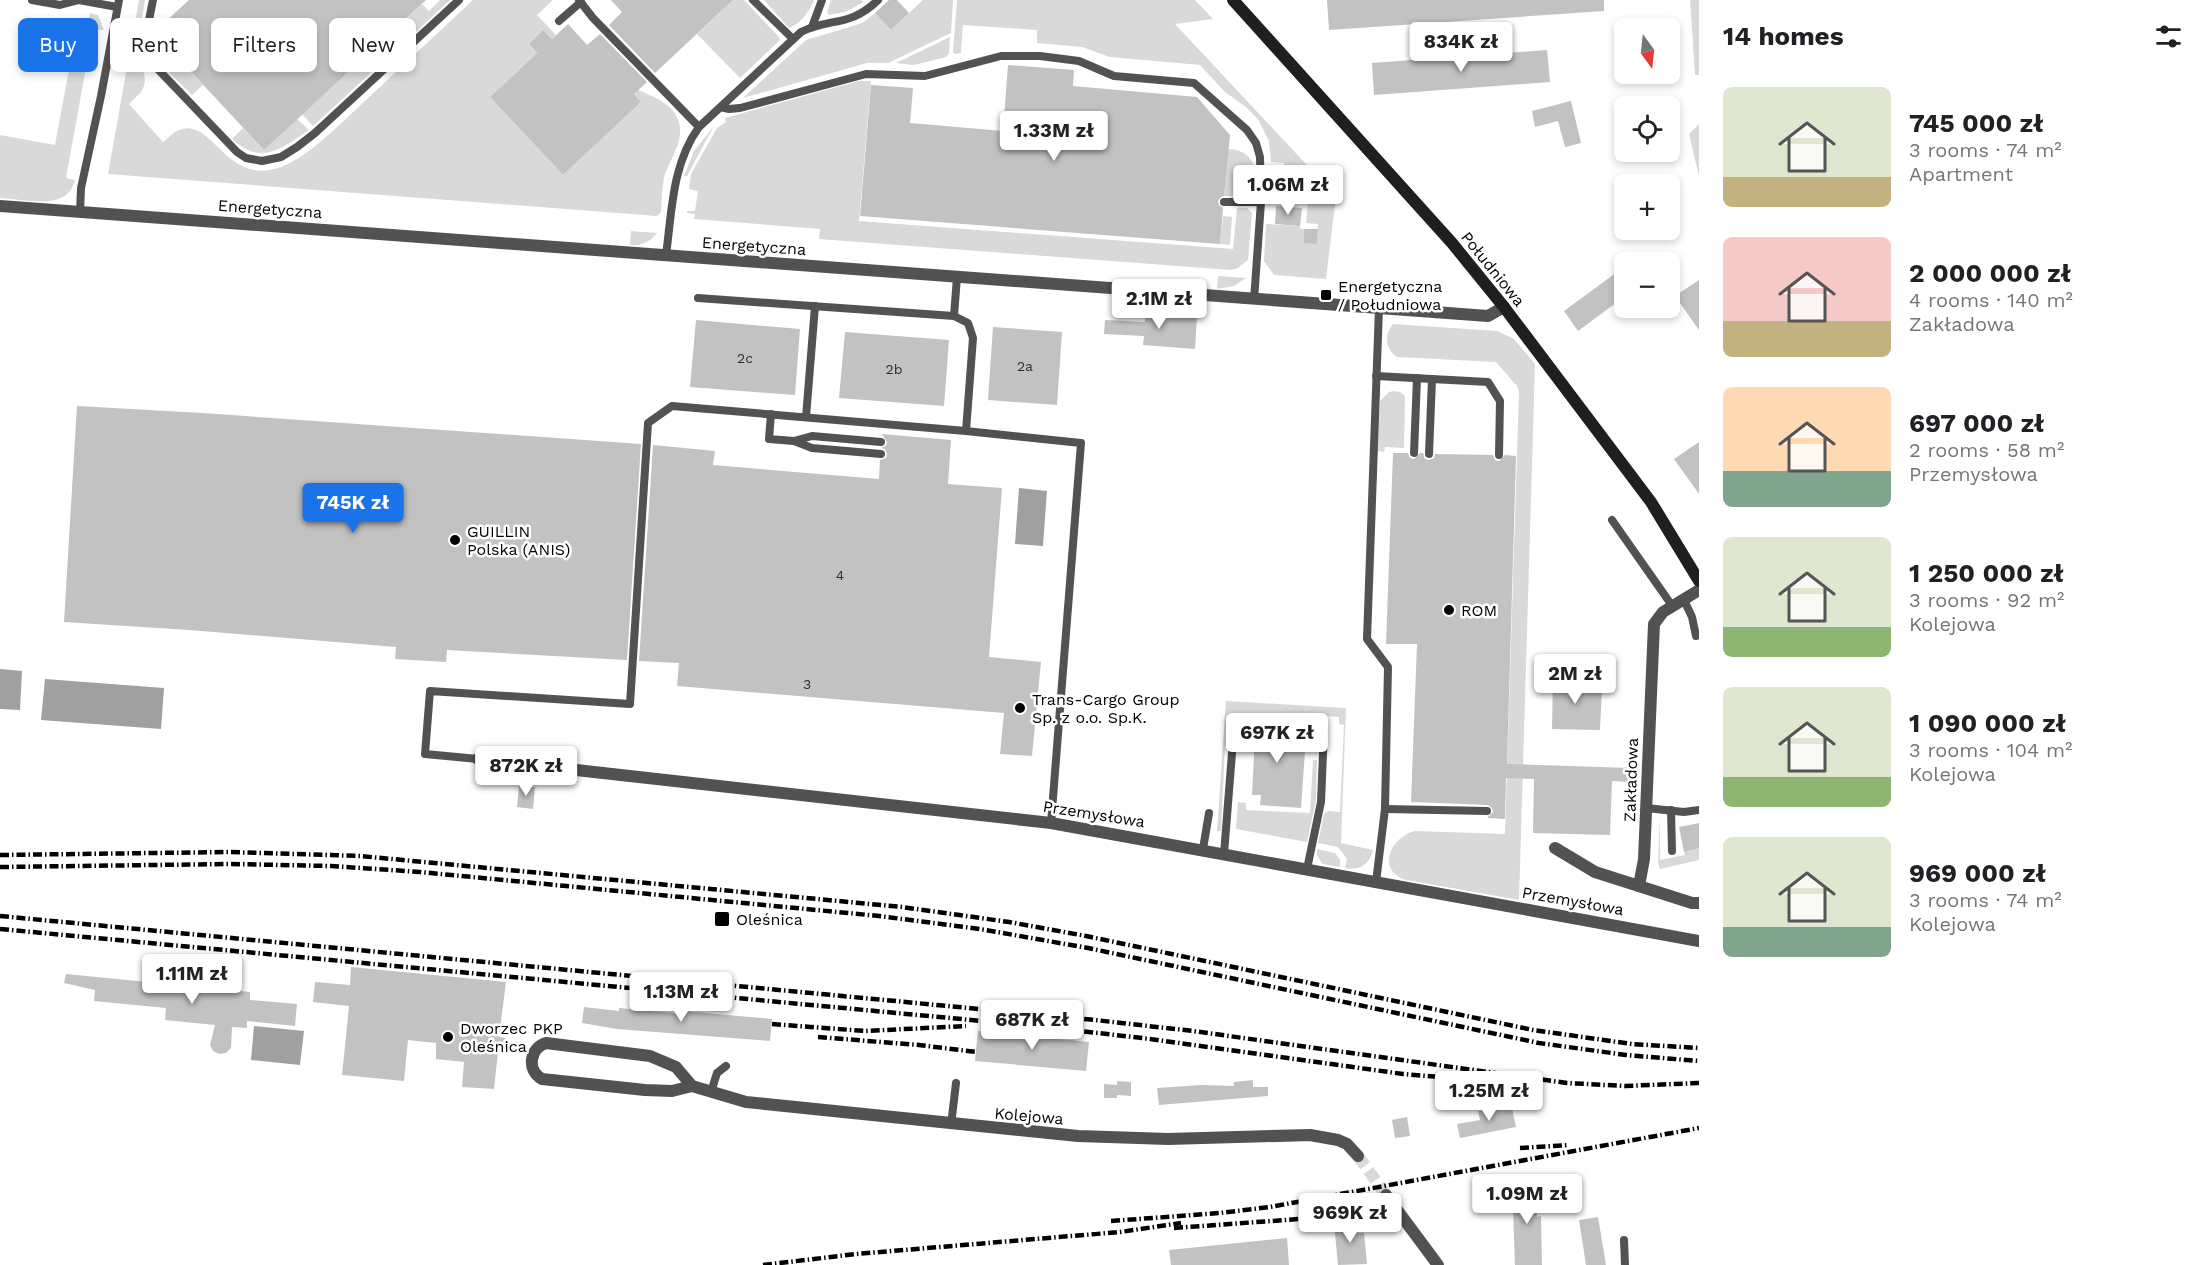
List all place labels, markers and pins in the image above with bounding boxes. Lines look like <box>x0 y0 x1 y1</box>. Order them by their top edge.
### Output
pin: 834K zł <box>1406 22 1516 73</box>
pin: 1.33M zł <box>992 111 1116 162</box>
pin: 1.06M zł <box>1226 165 1350 216</box>
place label: Energetyczna / Południowa <box>1338 277 1442 314</box>
pin: 2.1M zł <box>1104 279 1214 330</box>
marker: Energetyczna / Południowa <box>1319 288 1333 302</box>
pin: 745K zł <box>298 483 408 534</box>
place label: GUILLIN Polska (ANIS) <box>467 522 570 559</box>
marker: GUILLIN Polska (ANIS) <box>448 533 462 547</box>
place label: ROM <box>1461 601 1497 620</box>
marker: ROM <box>1442 603 1456 617</box>
pin: 2M zł <box>1533 654 1617 705</box>
place label: Trans-Cargo Group Sp. z o.o. Sp.K. <box>1032 690 1180 727</box>
marker: Trans-Cargo Group Sp. z o.o. Sp.K. <box>1013 701 1027 715</box>
pin: 697K zł <box>1222 713 1332 764</box>
pin: 872K zł <box>471 746 581 797</box>
marker: Oleśnica <box>713 910 731 928</box>
place label: Oleśnica <box>736 910 803 929</box>
pin: 1.11M zł <box>130 954 254 1005</box>
pin: 1.13M zł <box>619 972 743 1023</box>
pin: 687K zł <box>977 1000 1087 1051</box>
place label: Dworzec PKP Oleśnica <box>460 1019 563 1056</box>
marker: Dworzec PKP Oleśnica <box>441 1030 455 1044</box>
pin: 1.25M zł <box>1427 1071 1551 1122</box>
pin: 1.09M zł <box>1465 1174 1589 1225</box>
pin: 969K zł <box>1295 1193 1405 1244</box>

